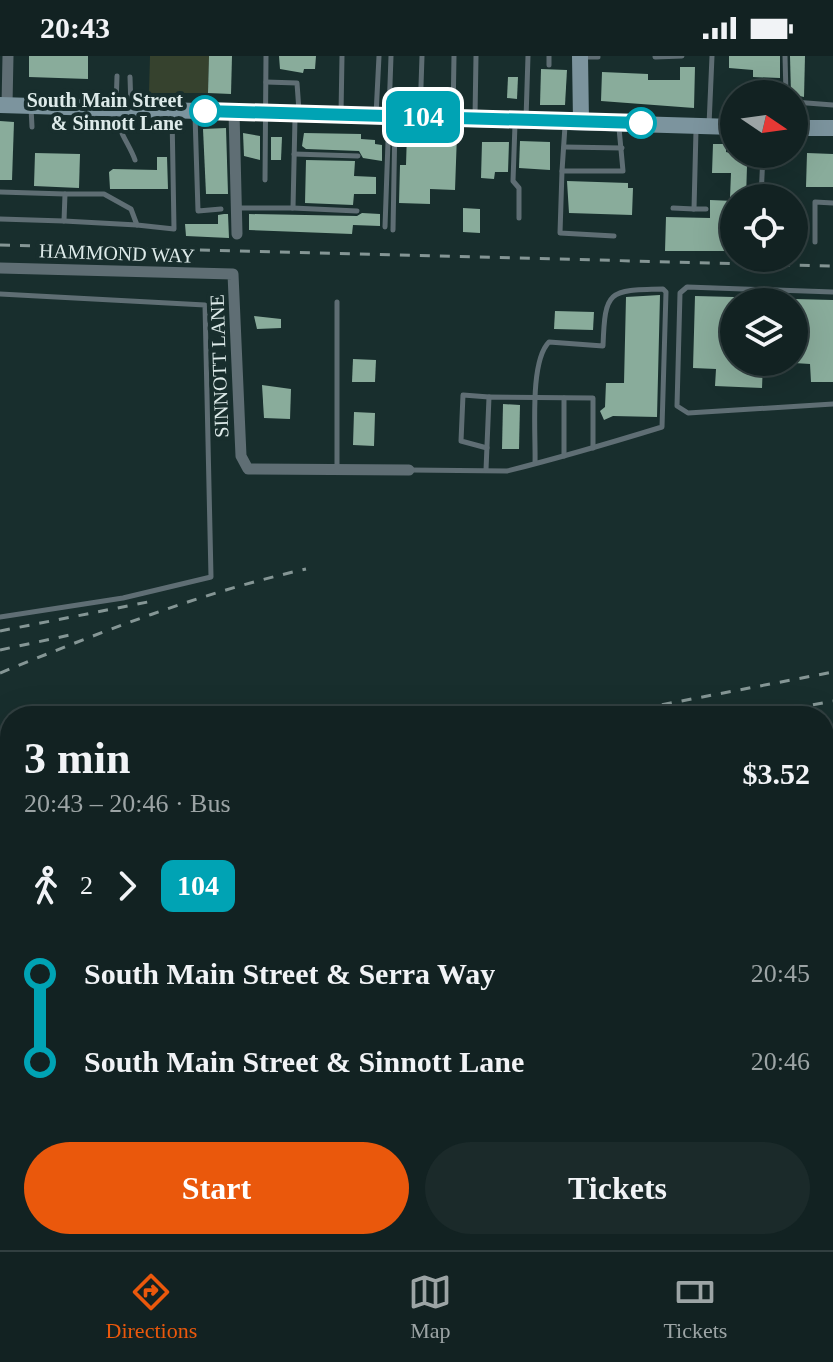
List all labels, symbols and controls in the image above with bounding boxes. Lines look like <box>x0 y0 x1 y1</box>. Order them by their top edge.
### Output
text: 20:43 <box>40 11 110 44</box>
north arrow <box>720 80 808 168</box>
map controls <box>720 80 808 376</box>
place label: South Main Street & Sinnott Lane <box>27 89 183 134</box>
line badge: 104 <box>377 91 469 143</box>
marker: South Main Street & Sinnott Lane <box>190 96 220 126</box>
text: 104 <box>402 101 444 132</box>
unlabelled marker <box>626 108 656 138</box>
button: locate <box>720 184 808 272</box>
street label: HAMMOND WAY <box>39 239 195 267</box>
button: layers <box>720 288 808 376</box>
street label: SINNOTT LANE <box>206 294 232 438</box>
text: 3 min <box>24 734 130 783</box>
text: $3.52 <box>743 757 810 790</box>
text: 20:43 – 20:46 · Bus <box>24 789 231 818</box>
icon: walk <box>24 864 68 908</box>
icon: forward <box>105 864 149 908</box>
text: 104 <box>177 870 219 901</box>
text: 2 <box>80 871 93 900</box>
text: South Main Street & Serra Way <box>84 957 495 990</box>
text: 20:45 <box>751 959 810 988</box>
text: South Main Street & Sinnott Lane <box>84 1045 524 1078</box>
text: 20:46 <box>751 1047 810 1076</box>
button: Start <box>24 1142 409 1234</box>
button: Tickets <box>425 1142 810 1234</box>
tab: Directions <box>106 1270 197 1344</box>
tab: Map <box>408 1270 452 1344</box>
tab: Tickets <box>663 1270 727 1344</box>

